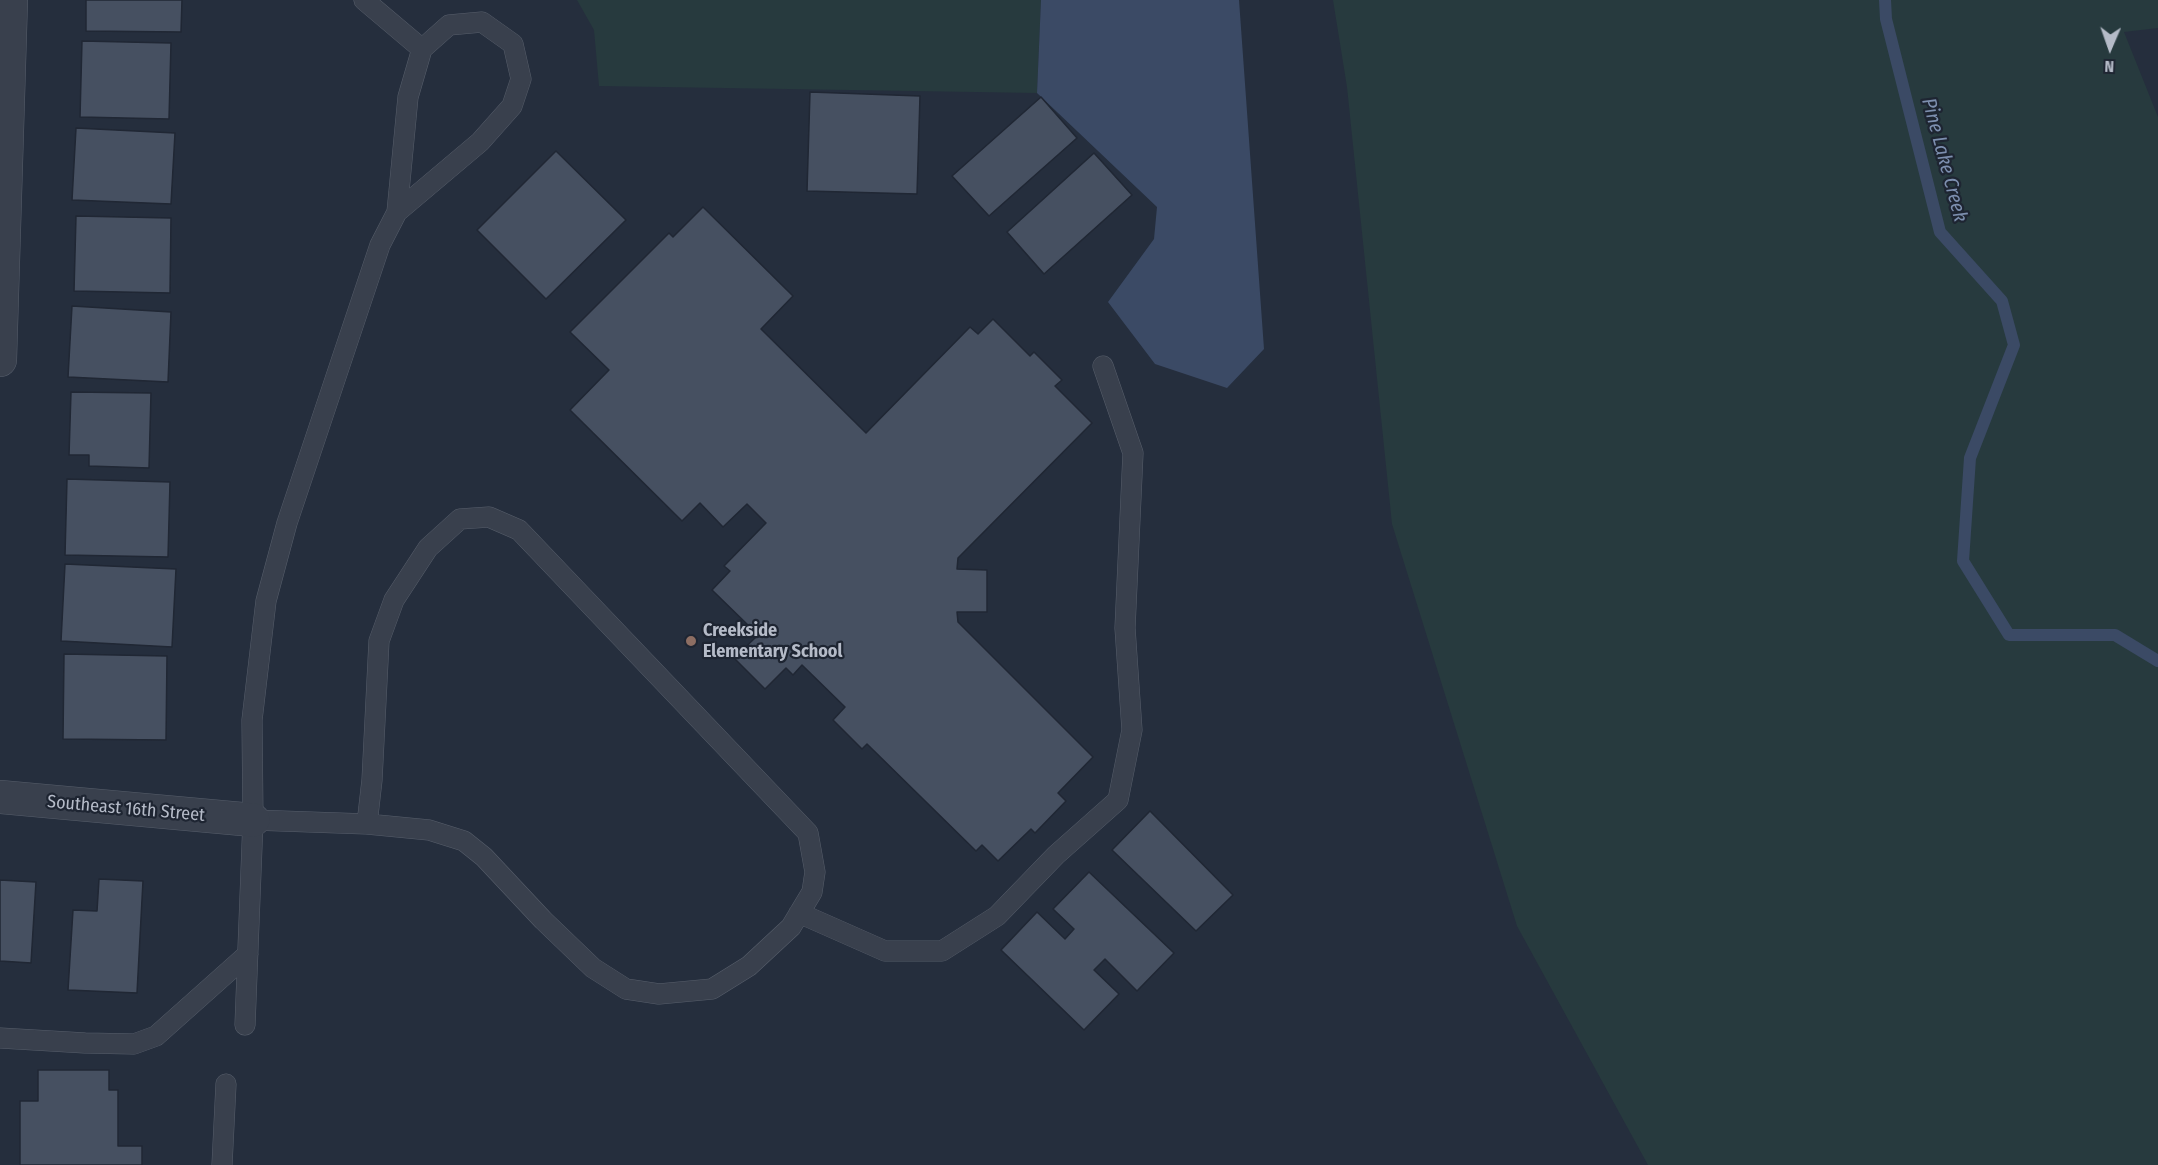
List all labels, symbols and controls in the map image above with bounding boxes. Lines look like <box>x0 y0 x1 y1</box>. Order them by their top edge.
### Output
north arrow <box>2080 18 2140 78</box>
text: N <box>2104 57 2114 76</box>
water label: Pine Lake Creek <box>1916 95 1972 225</box>
place label: Creekside Elementary School <box>703 620 842 662</box>
marker: Creekside Elementary School <box>684 634 698 648</box>
street label: Southeast 16th Street <box>46 791 206 827</box>

